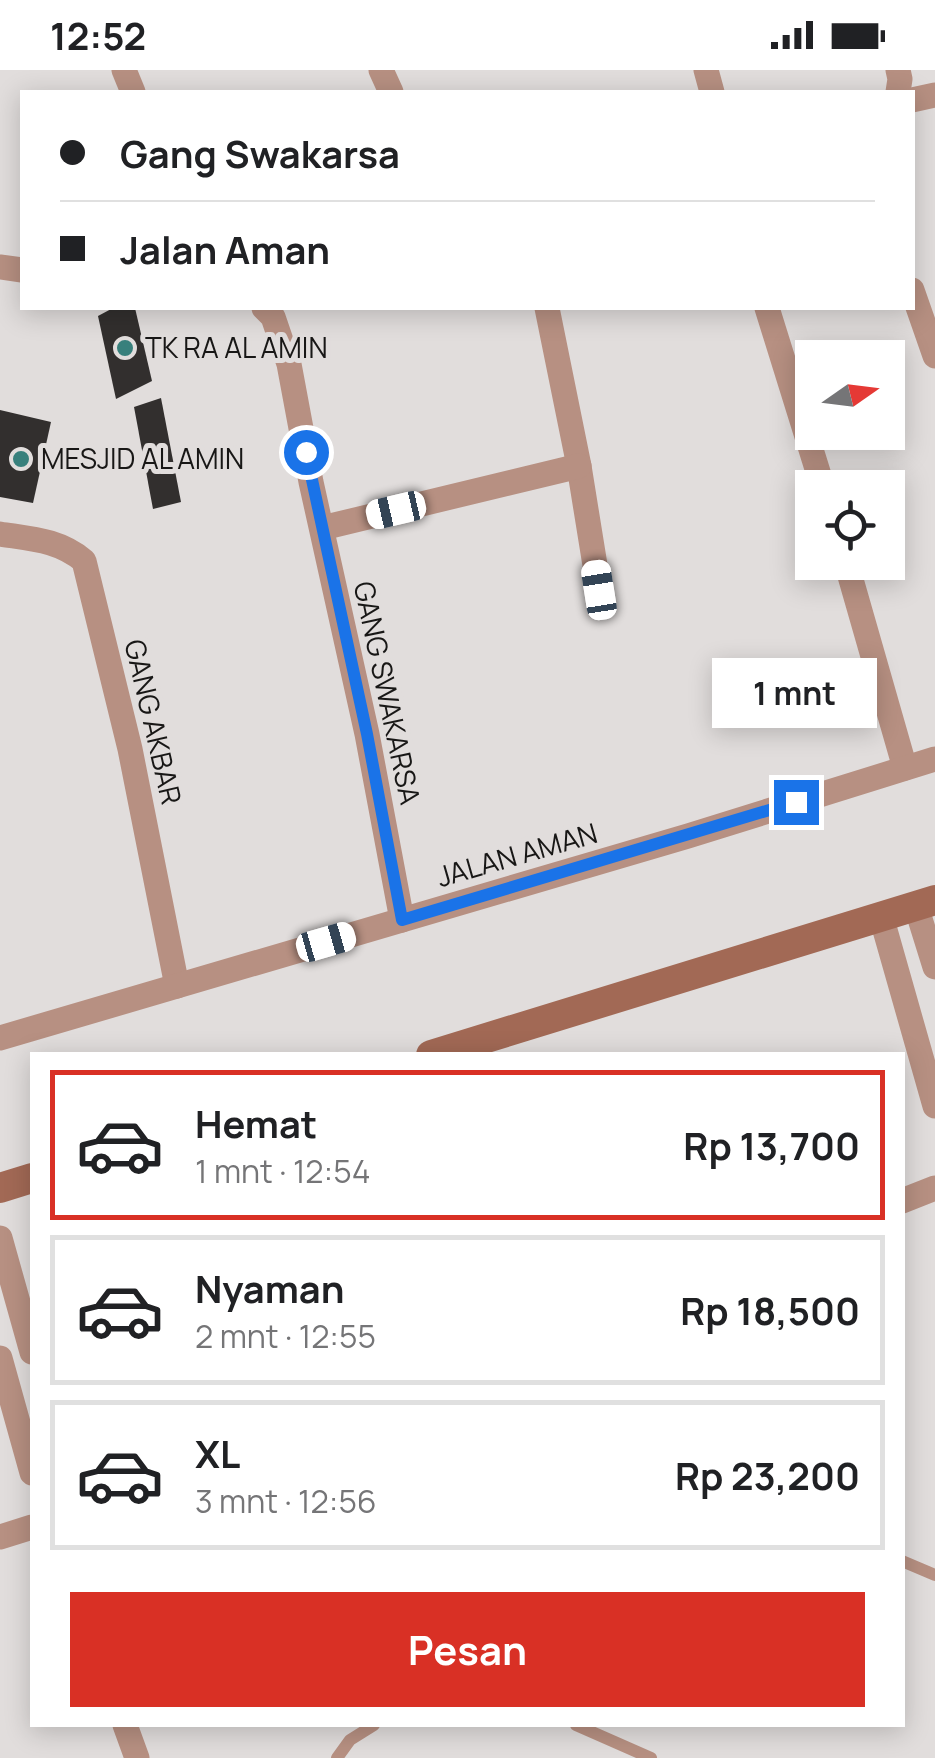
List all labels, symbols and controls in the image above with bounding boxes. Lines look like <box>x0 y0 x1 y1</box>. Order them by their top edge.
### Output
text: 12:52 <box>50 9 146 61</box>
text: Gang Swakarsa <box>120 127 400 179</box>
text: Jalan Aman <box>120 223 330 275</box>
place label: TK RA AL AMIN <box>145 328 328 366</box>
marker: TK RA AL AMIN <box>114 337 136 359</box>
north arrow <box>795 340 905 450</box>
map controls <box>795 340 905 580</box>
route start <box>284 430 329 475</box>
place label: MESJID AL AMIN <box>41 439 244 477</box>
marker: MESJID AL AMIN <box>10 448 32 470</box>
button: locate <box>795 470 905 580</box>
car <box>363 489 429 531</box>
car <box>579 558 619 622</box>
street label: GANG SWAKARSA <box>346 578 430 808</box>
street label: GANG AKBAR <box>117 635 191 808</box>
callout: 1 mnt <box>714 657 878 727</box>
text: 1 mnt <box>753 671 836 715</box>
route end <box>774 780 819 825</box>
street label: JALAN AMAN <box>432 813 601 895</box>
car <box>293 919 359 965</box>
text: Hemat <box>195 1097 317 1149</box>
icon: car <box>75 1100 165 1190</box>
text: Rp 13,700 <box>683 1119 860 1171</box>
text: 1 mnt · 12:54 <box>195 1149 371 1193</box>
text: Nyaman <box>195 1262 345 1314</box>
icon: car <box>75 1265 165 1355</box>
text: Rp 18,500 <box>680 1284 860 1336</box>
text: 2 mnt · 12:55 <box>195 1314 376 1358</box>
text: XL <box>195 1427 240 1479</box>
icon: car <box>75 1430 165 1520</box>
text: Rp 23,200 <box>675 1449 860 1501</box>
text: 3 mnt · 12:56 <box>195 1479 377 1523</box>
button: Pesan <box>70 1592 865 1707</box>

